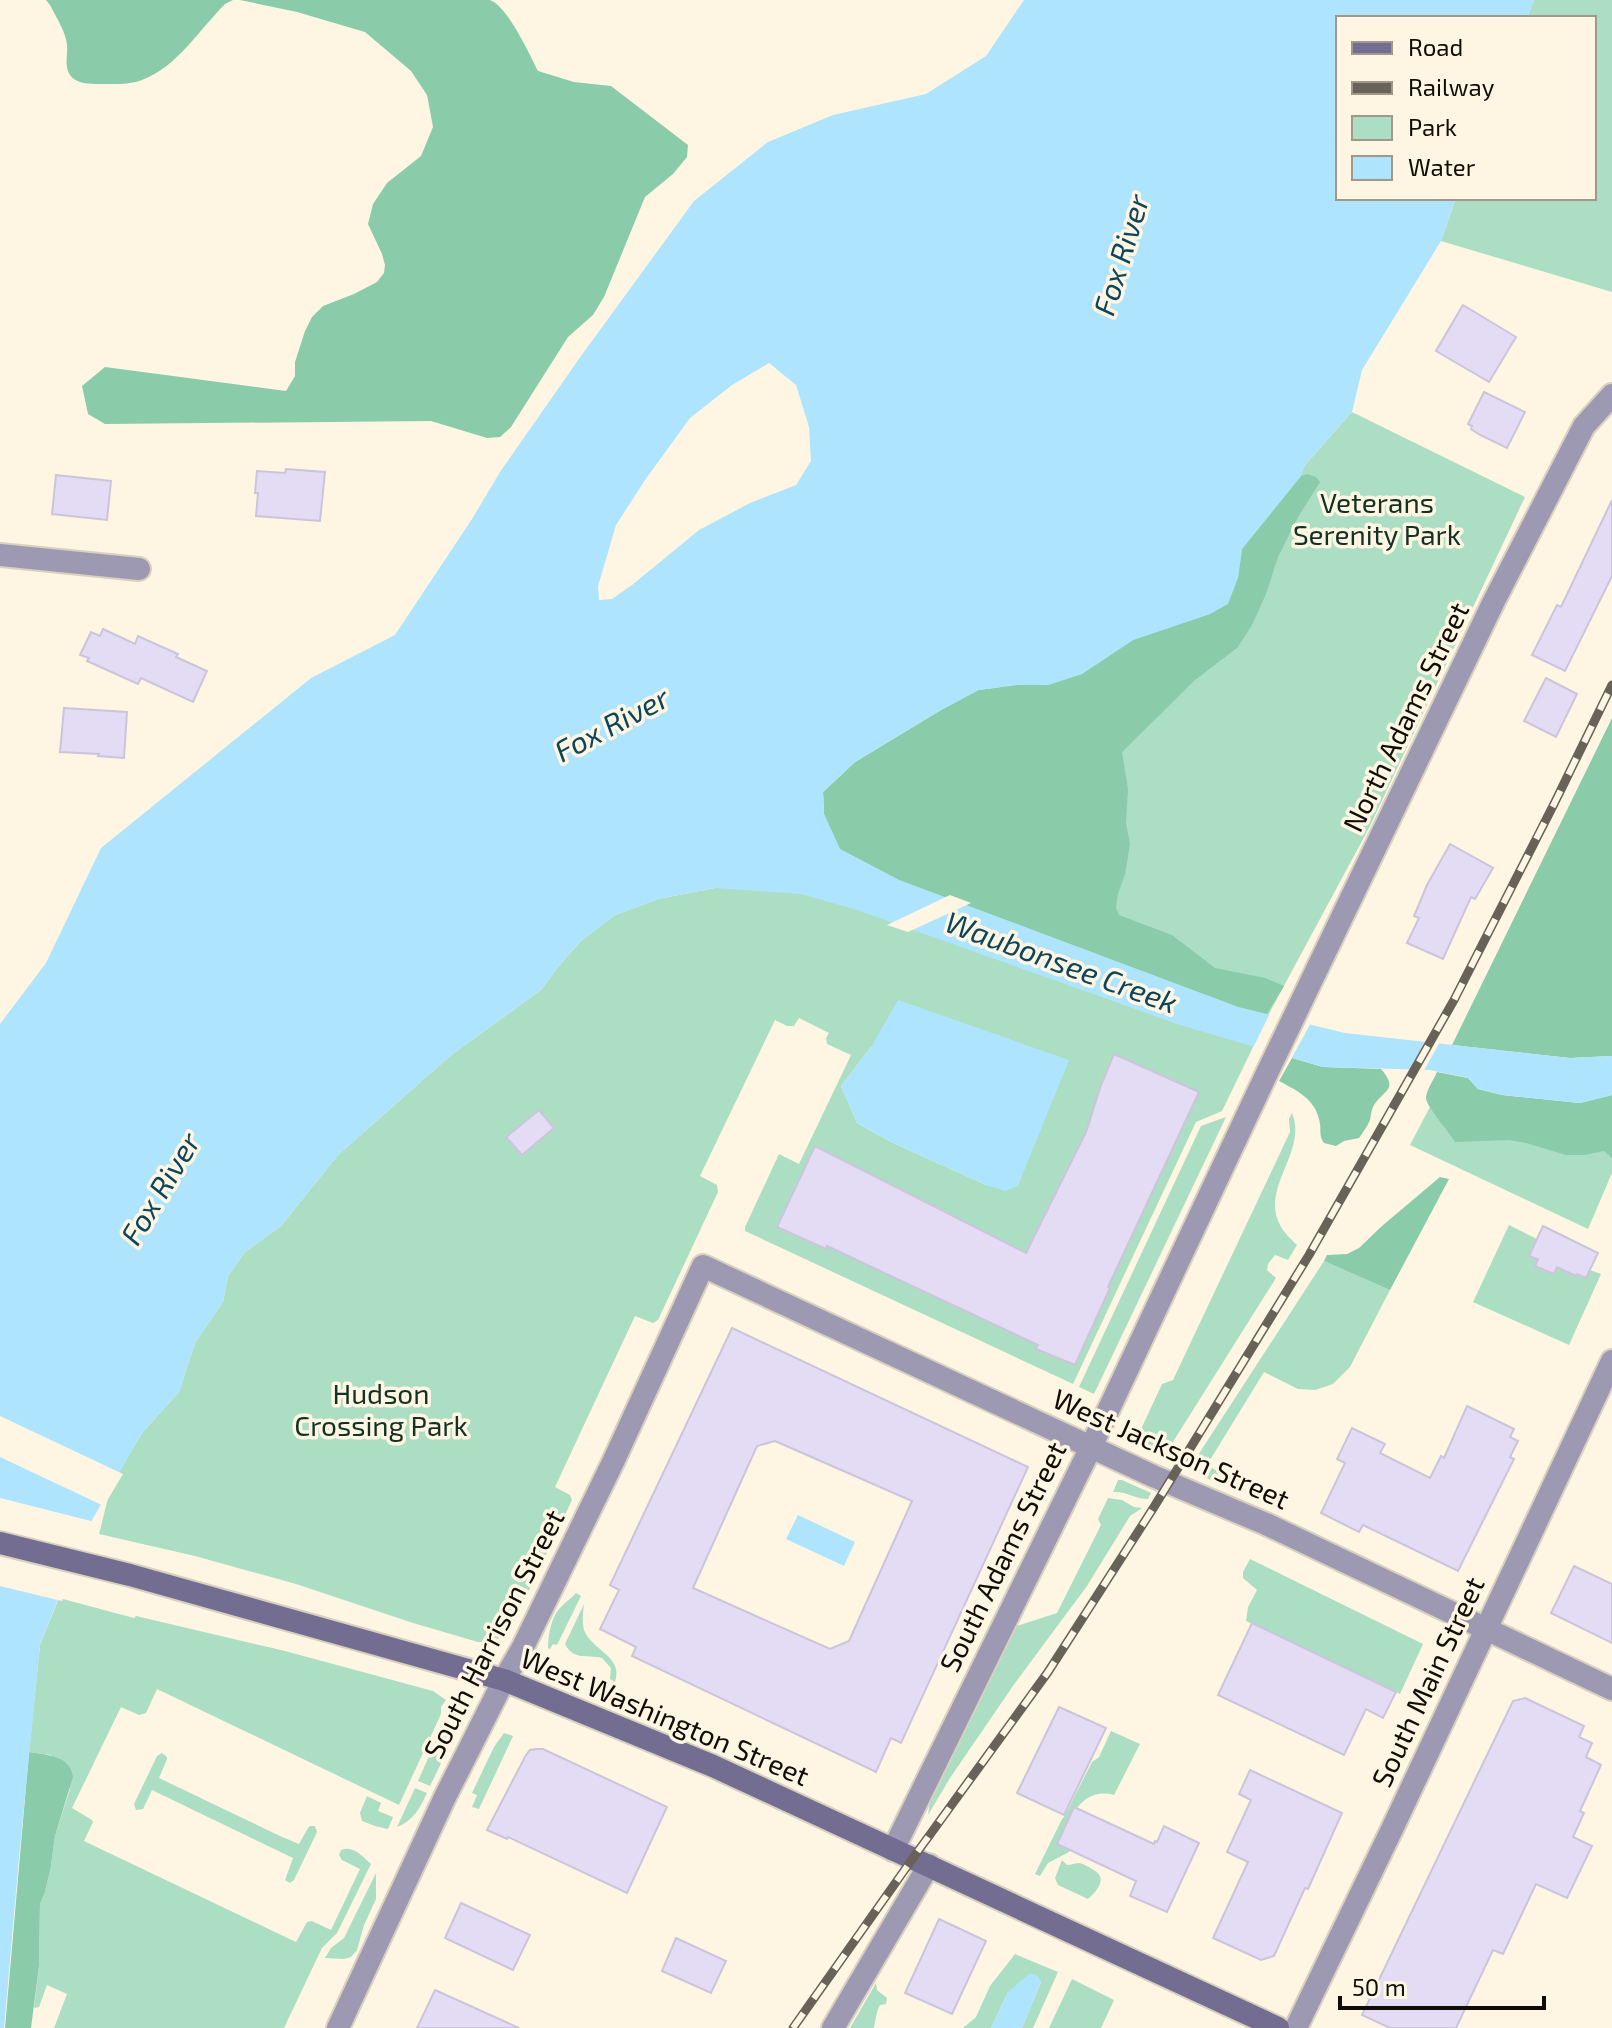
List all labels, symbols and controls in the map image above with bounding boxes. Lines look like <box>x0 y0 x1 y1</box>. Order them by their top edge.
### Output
legend <box>1336 16 1596 200</box>
text: Road <box>1408 32 1463 61</box>
text: Railway <box>1408 72 1495 101</box>
text: Park <box>1408 112 1457 141</box>
text: Water <box>1408 152 1476 181</box>
water label: Fox River <box>1085 189 1156 319</box>
park label: Veterans Serenity Park <box>1293 485 1461 551</box>
street label: North Adams Street <box>1335 596 1475 837</box>
water label: Fox River <box>548 678 675 768</box>
water label: Waubonsee Creek <box>941 902 1182 1020</box>
water label: Fox River <box>112 1124 207 1251</box>
park label: Hudson Crossing Park <box>294 1376 468 1442</box>
street label: West Jackson Street <box>1048 1381 1295 1515</box>
street label: South Adams Street <box>932 1436 1073 1677</box>
street label: South Harrison Street <box>416 1503 571 1764</box>
street label: South Main Street <box>1364 1571 1491 1792</box>
street label: West Washington Street <box>516 1640 815 1792</box>
scale bar <box>1340 1960 1544 2010</box>
text: 50 m <box>1352 1972 1406 2001</box>

